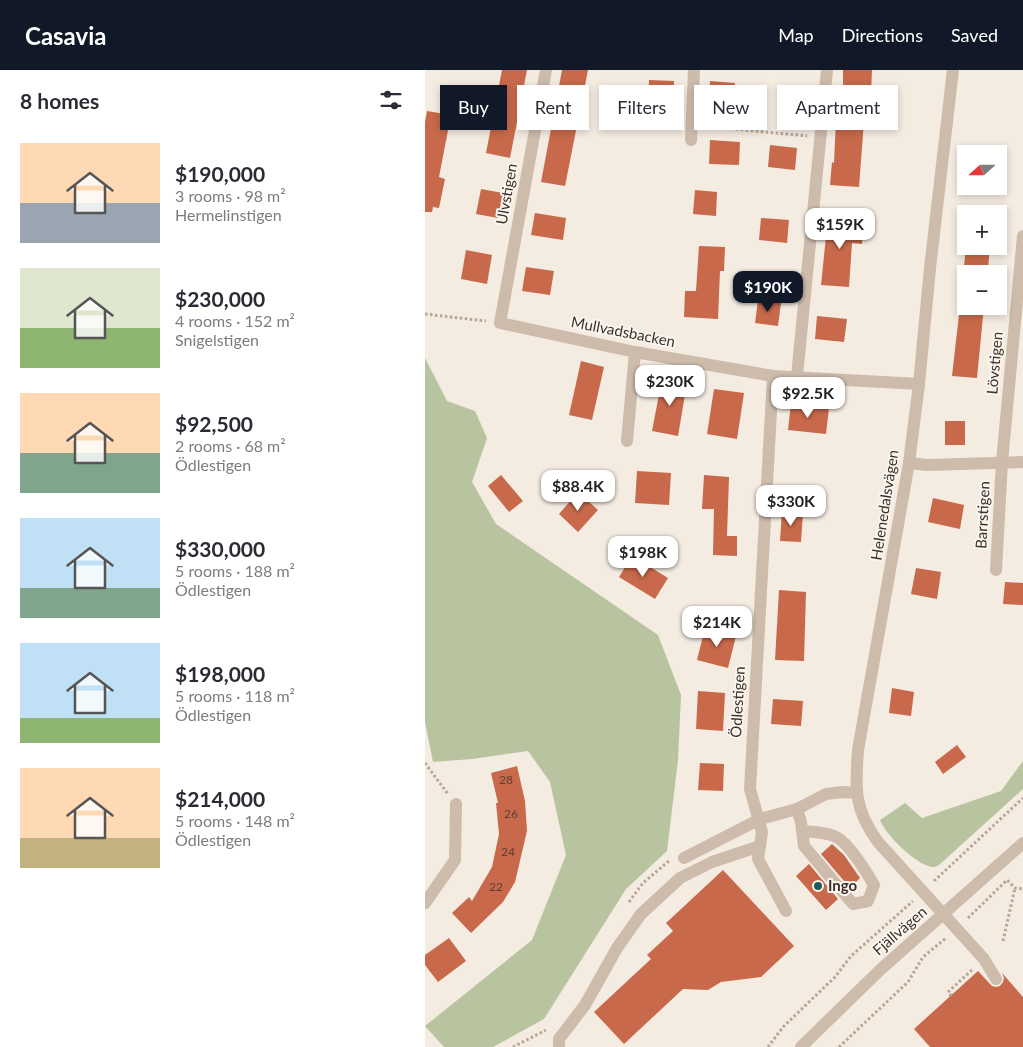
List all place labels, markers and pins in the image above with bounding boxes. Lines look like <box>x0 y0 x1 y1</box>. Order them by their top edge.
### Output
pin: $159K <box>805 208 875 250</box>
pin: $190K <box>733 270 803 313</box>
pin: $230K <box>635 364 705 407</box>
pin: $92.5K <box>767 376 849 419</box>
pin: $88.4K <box>537 470 619 512</box>
pin: $330K <box>756 484 826 527</box>
pin: $198K <box>608 536 678 578</box>
pin: $214K <box>682 606 752 648</box>
place label: Ingo <box>828 876 858 894</box>
marker: Ingo <box>812 880 824 892</box>

